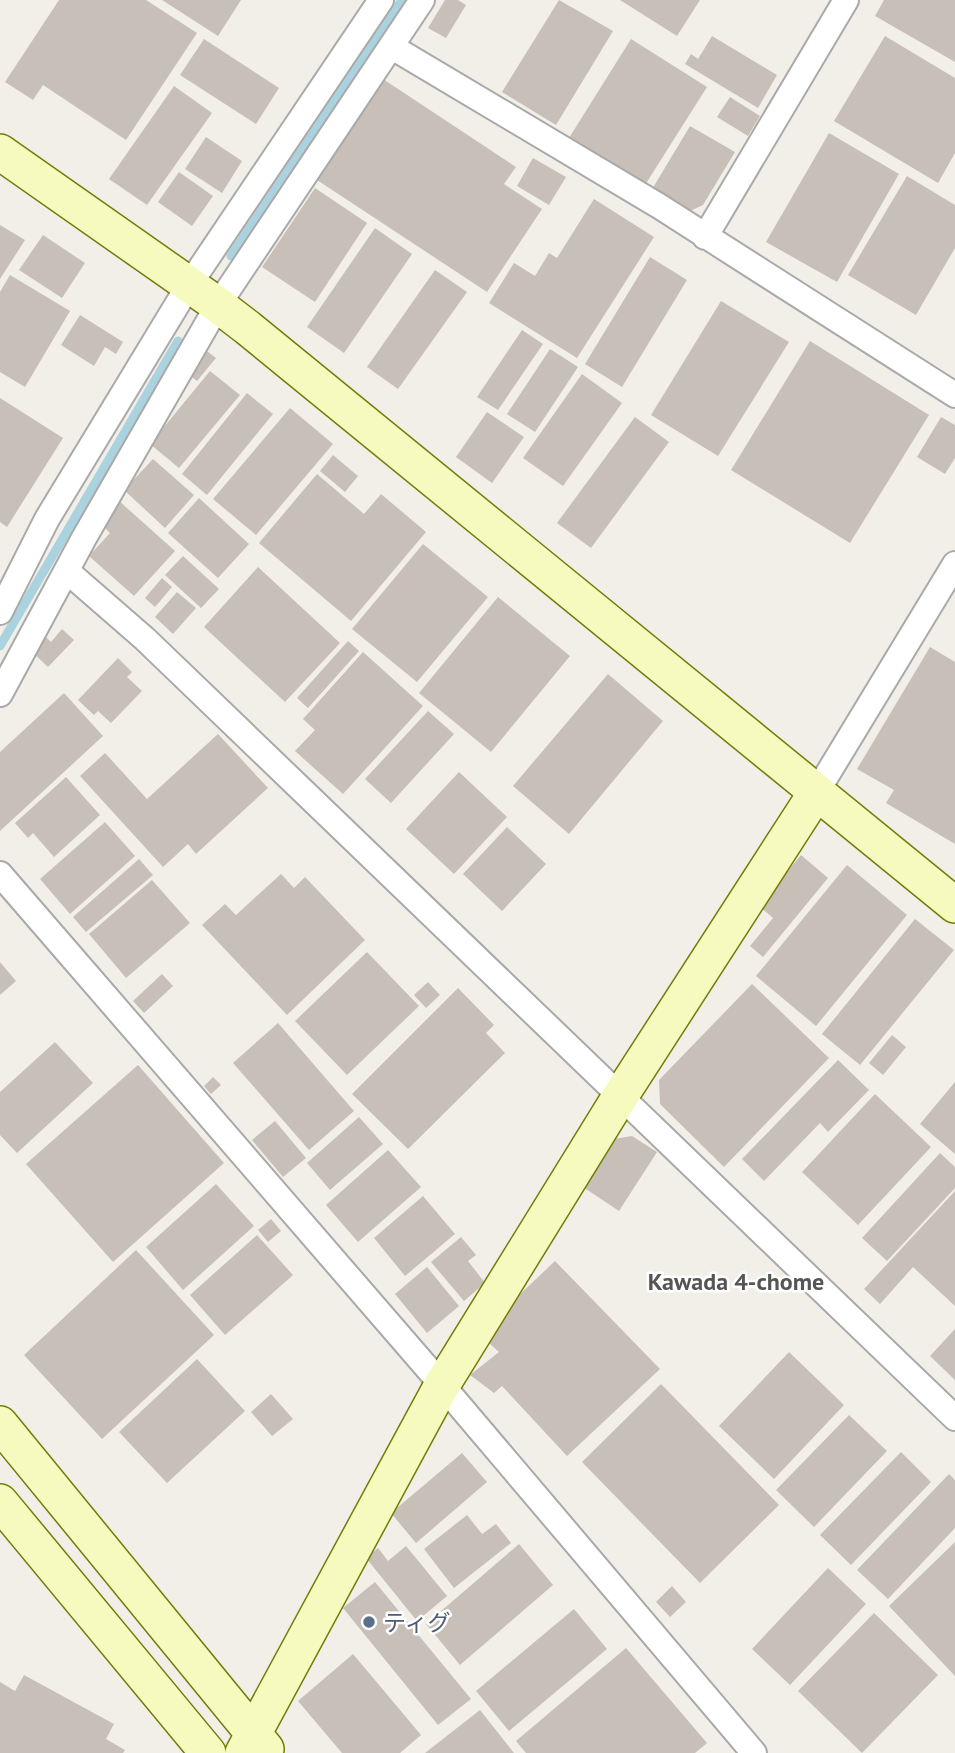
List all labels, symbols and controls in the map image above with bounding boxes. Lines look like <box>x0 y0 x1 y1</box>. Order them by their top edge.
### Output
district label: Kawada 4-chome <box>648 1266 824 1297</box>
place label: ティグ <box>383 1608 451 1637</box>
marker: ティグ <box>361 1614 377 1630</box>

